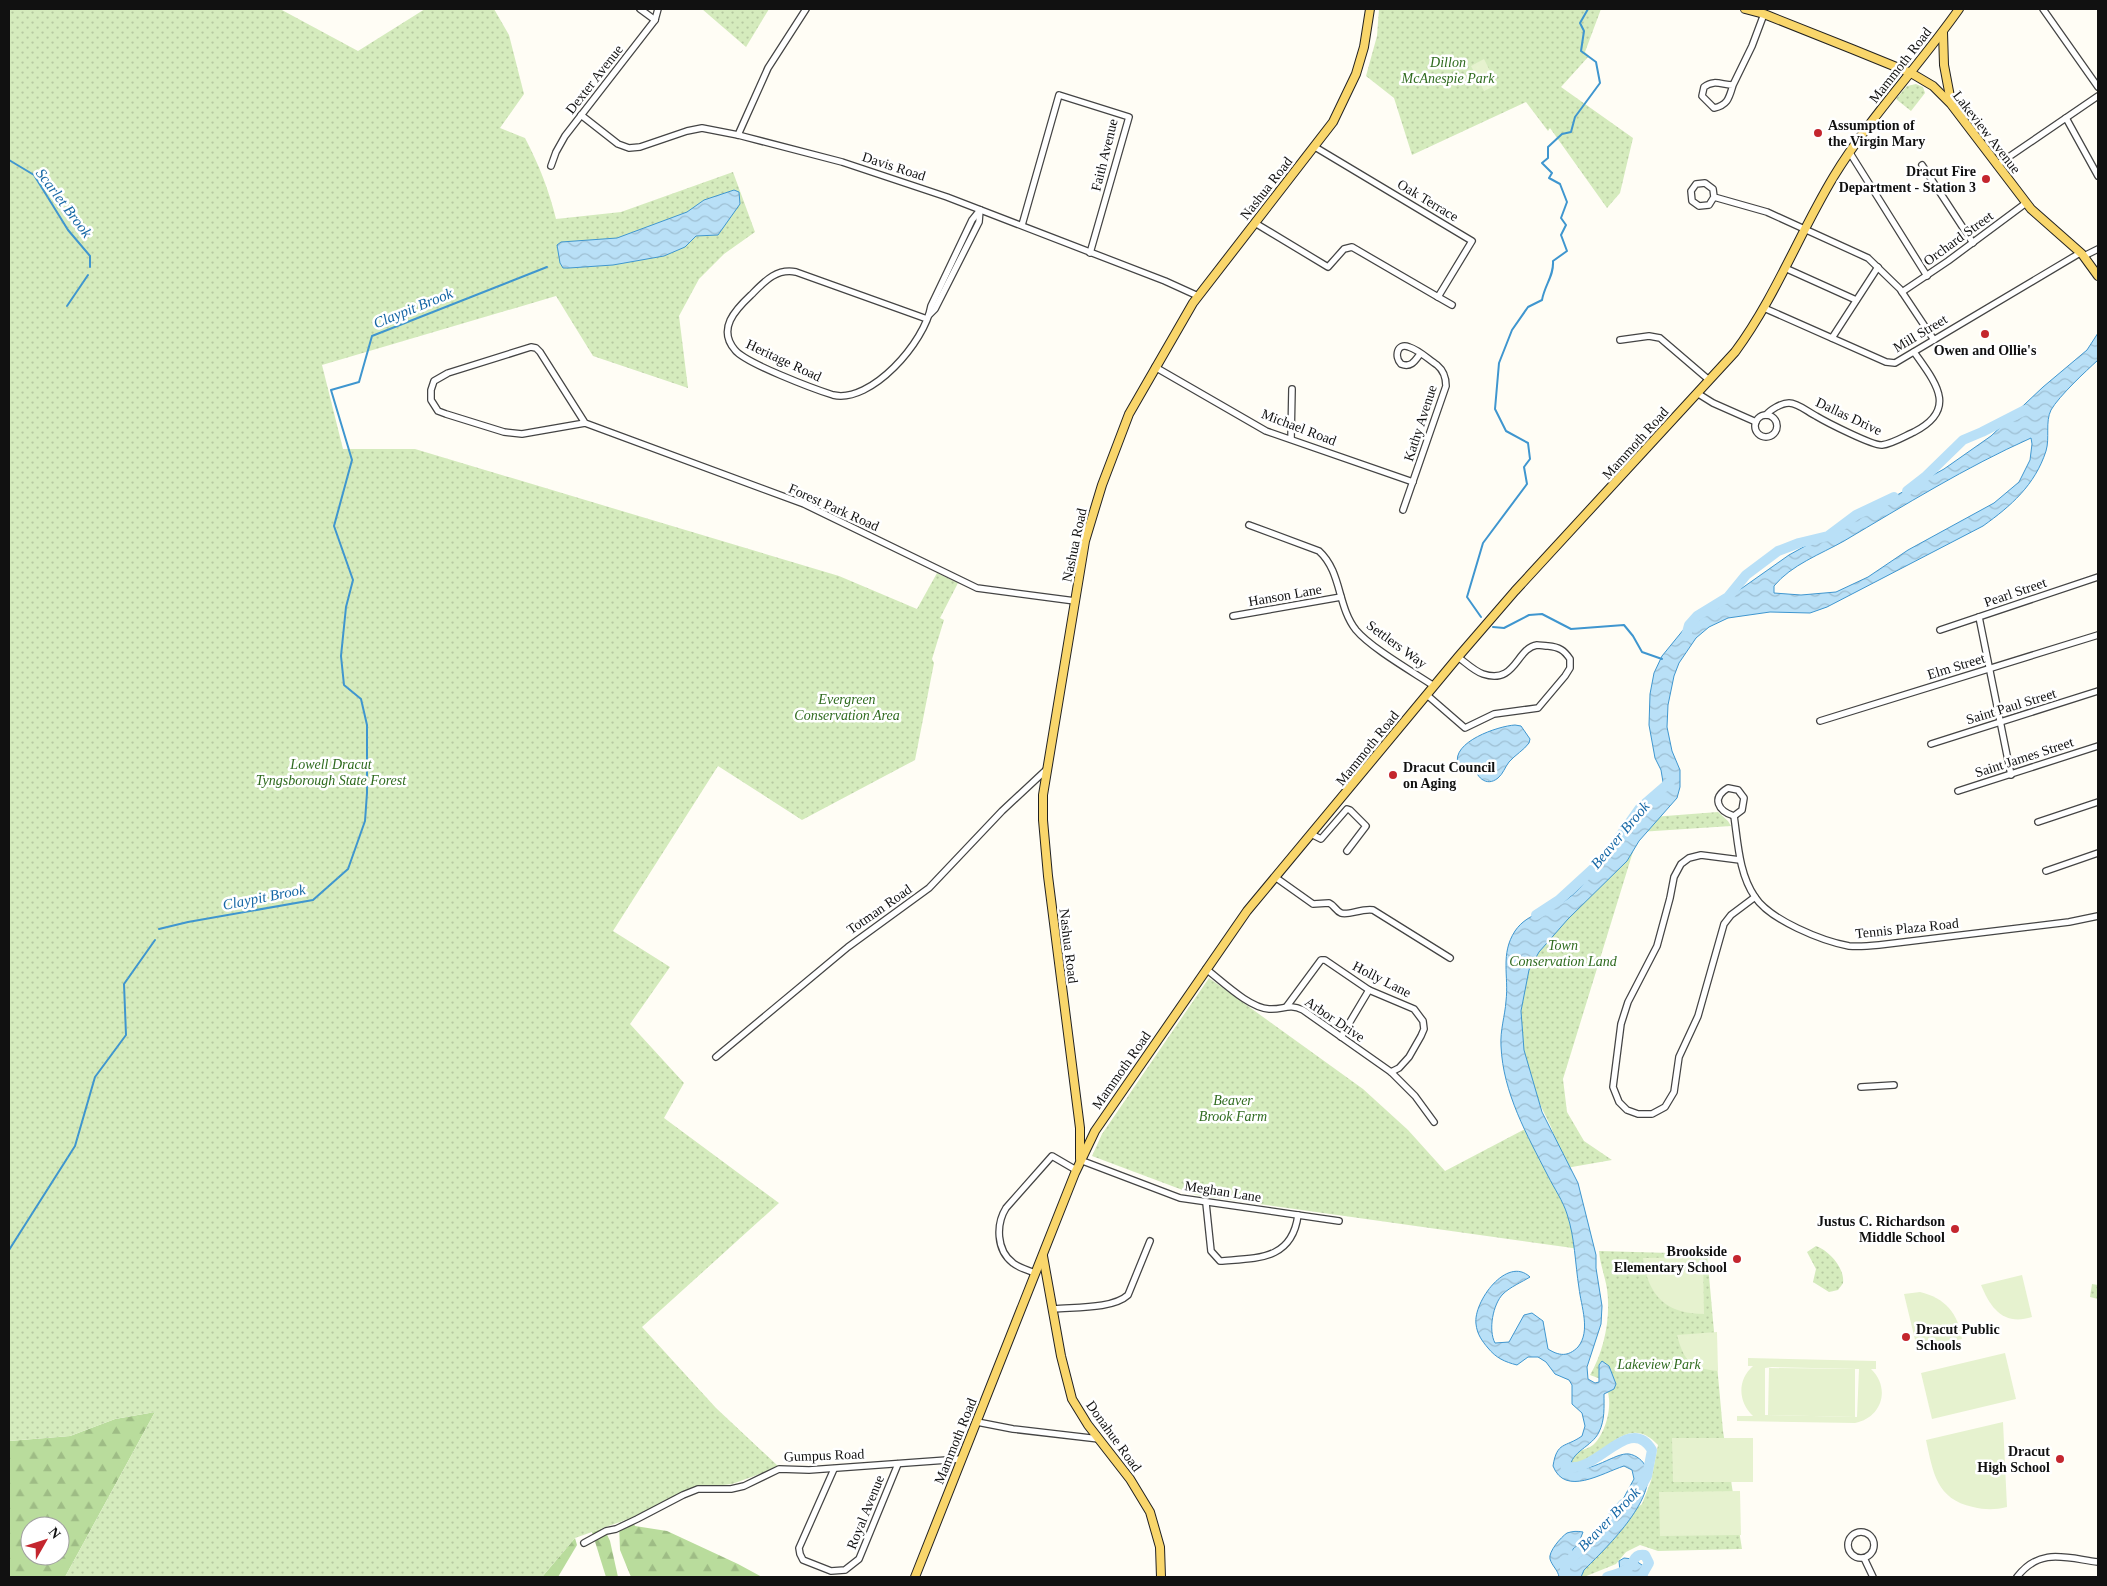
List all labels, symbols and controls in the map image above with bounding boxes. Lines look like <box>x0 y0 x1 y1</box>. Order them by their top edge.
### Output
street label: Mammoth Road <box>1866 25 1934 106</box>
street label: Dexter Avenue <box>563 42 626 117</box>
park label: Dillon McAnespie Park <box>1401 55 1495 86</box>
street label: Lakeview Avenue <box>1950 88 2023 176</box>
street label: Faith Avenue <box>1088 117 1121 193</box>
place label: Assumption of the Virgin Mary <box>1828 118 1925 149</box>
marker: Assumption of the Virgin Mary <box>1812 127 1824 139</box>
street label: Davis Road <box>860 149 927 184</box>
street label: Nashua Road <box>1237 154 1295 222</box>
place label: Dracut Fire Department - Station 3 <box>1839 164 1976 195</box>
water label: Scarlet Brook <box>33 165 95 241</box>
marker: Dracut Fire Department - Station 3 <box>1980 173 1992 185</box>
street label: Oak Terrace <box>1395 176 1461 224</box>
street label: Orchard Street <box>1921 208 1996 269</box>
water label: Claypit Brook <box>371 285 455 331</box>
street label: Mill Street <box>1891 311 1950 355</box>
marker: Owen and Ollie's <box>1979 328 1991 340</box>
street label: Heritage Road <box>744 336 824 384</box>
place label: Owen and Ollie's <box>1934 343 2037 358</box>
street label: Kathy Avenue <box>1401 383 1440 463</box>
street label: Dallas Drive <box>1813 395 1884 438</box>
street label: Mammoth Road <box>1599 404 1672 482</box>
street label: Michael Road <box>1259 406 1338 449</box>
street label: Forest Park Road <box>786 481 881 534</box>
street label: Nashua Road <box>1059 507 1090 583</box>
street label: Pearl Street <box>1982 575 2048 610</box>
street label: Hanson Lane <box>1247 582 1323 609</box>
street label: Settlers Way <box>1364 618 1430 671</box>
street label: Elm Street <box>1926 651 1987 682</box>
street label: Saint Paul Street <box>1964 686 2058 727</box>
park label: Evergreen Conservation Area <box>794 692 900 723</box>
street label: Mammoth Road <box>1333 708 1402 789</box>
street label: Saint James Street <box>1973 734 2075 780</box>
park label: Lowell Dracut Tyngsborough State Forest <box>256 757 407 788</box>
place label: Dracut Council on Aging <box>1403 760 1495 791</box>
marker: Dracut Council on Aging <box>1387 769 1399 781</box>
water label: Beaver Brook <box>1587 798 1653 872</box>
water label: Claypit Brook <box>221 881 307 913</box>
street label: Totman Road <box>844 882 915 937</box>
street label: Nashua Road <box>1056 908 1081 984</box>
street label: Tennis Plaza Road <box>1855 916 1960 941</box>
park label: Town Conservation Land <box>1509 938 1618 969</box>
street label: Holly Lane <box>1350 958 1413 1001</box>
street label: Arbor Drive <box>1302 994 1367 1045</box>
street label: Mammoth Road <box>1089 1029 1154 1112</box>
park label: Beaver Brook Farm <box>1199 1093 1267 1124</box>
street label: Meghan Lane <box>1184 1178 1262 1205</box>
place label: Justus C. Richardson Middle School <box>1817 1214 1945 1245</box>
marker: Justus C. Richardson Middle School <box>1949 1223 1961 1235</box>
place label: Brookside Elementary School <box>1614 1244 1727 1275</box>
marker: Brookside Elementary School <box>1731 1253 1743 1265</box>
place label: Dracut Public Schools <box>1916 1322 2000 1353</box>
marker: Dracut Public Schools <box>1900 1331 1912 1343</box>
park label: Lakeview Park <box>1616 1357 1702 1372</box>
street label: Mammoth Road <box>931 1396 980 1486</box>
street label: Donahue Road <box>1083 1398 1144 1475</box>
place label: Dracut High School <box>1977 1444 2050 1475</box>
street label: Gumpus Road <box>784 1447 865 1464</box>
marker: Dracut High School <box>2054 1453 2066 1465</box>
street label: Royal Avenue <box>844 1473 887 1551</box>
water label: Beaver Brook <box>1575 1484 1644 1554</box>
north arrow <box>20 1516 70 1566</box>
text: N <box>46 1524 64 1542</box>

